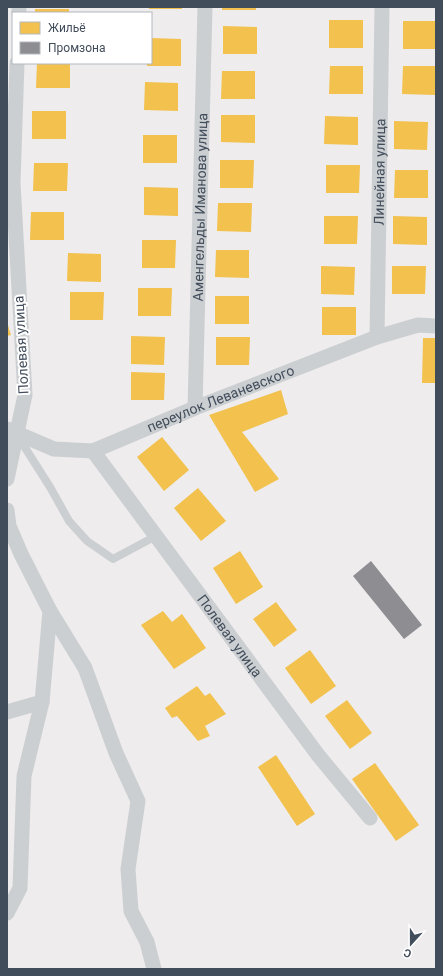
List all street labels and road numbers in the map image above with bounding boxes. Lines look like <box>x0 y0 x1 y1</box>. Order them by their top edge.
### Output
street label: Аменгельды Иманова улица <box>190 113 210 301</box>
street label: Линейная улица <box>371 118 388 226</box>
street label: Полевая улица <box>10 295 32 395</box>
street label: переулок Леваневского <box>144 362 296 435</box>
street label: Полевая улица <box>194 591 266 680</box>

